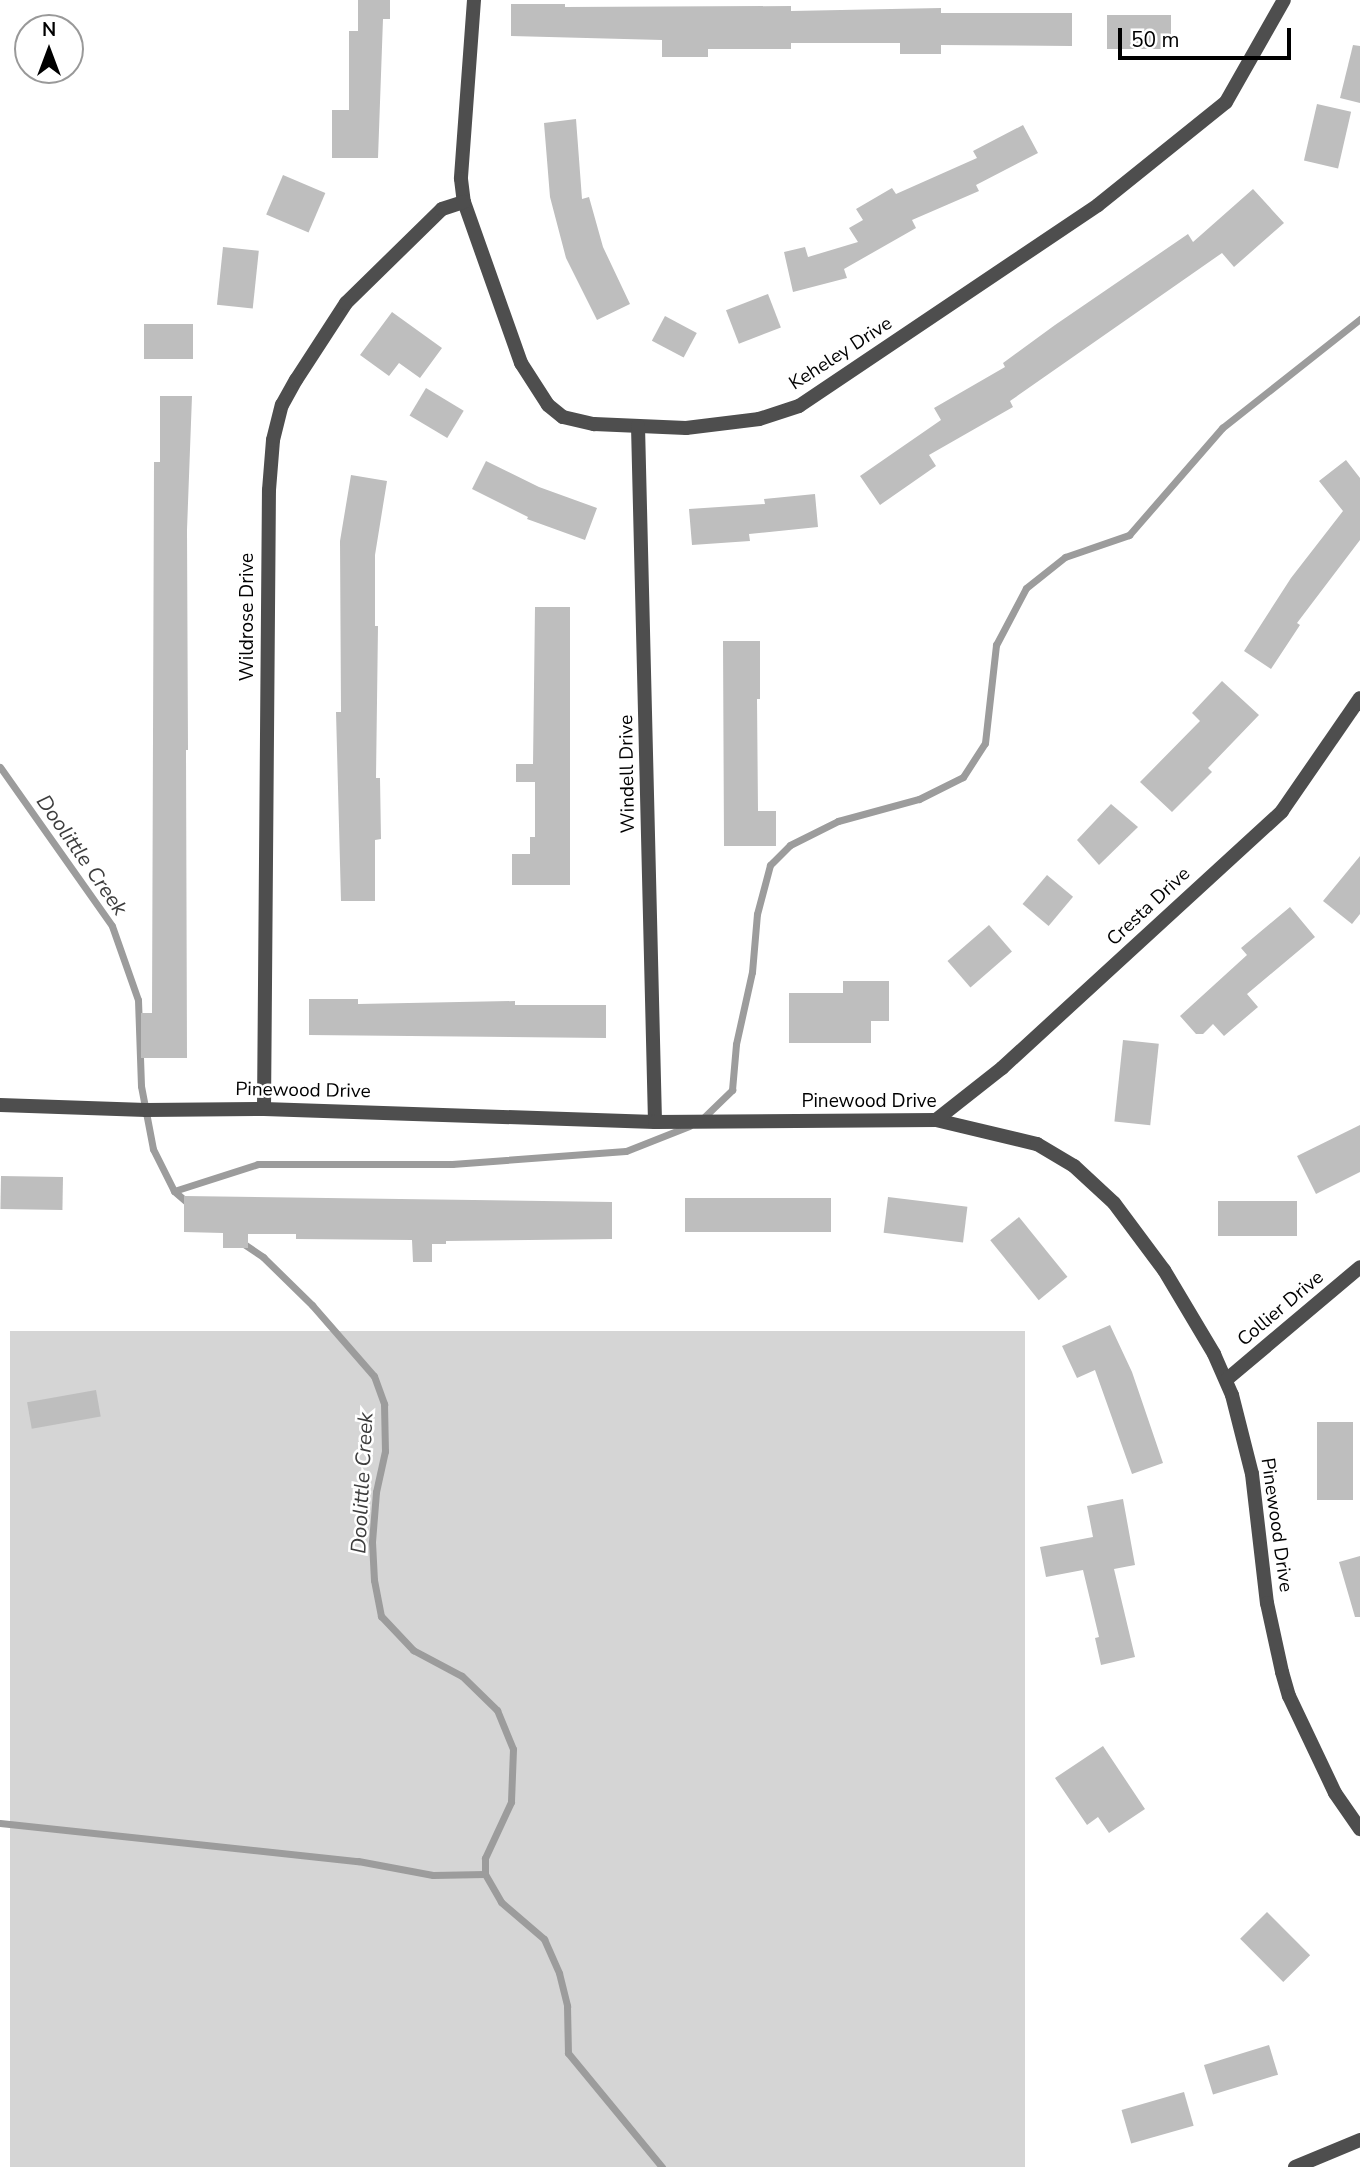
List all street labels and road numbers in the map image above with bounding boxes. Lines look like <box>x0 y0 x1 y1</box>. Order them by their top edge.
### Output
street label: Keheley Drive <box>785 312 897 396</box>
street label: Wildrose Drive <box>237 553 259 681</box>
street label: Windell Drive <box>616 715 640 833</box>
street label: Cresta Drive <box>1103 863 1195 951</box>
street label: Pinewood Drive <box>235 1078 371 1104</box>
street label: Pinewood Drive <box>801 1091 937 1113</box>
street label: Collier Drive <box>1233 1266 1329 1352</box>
street label: Pinewood Drive <box>1255 1456 1297 1594</box>

